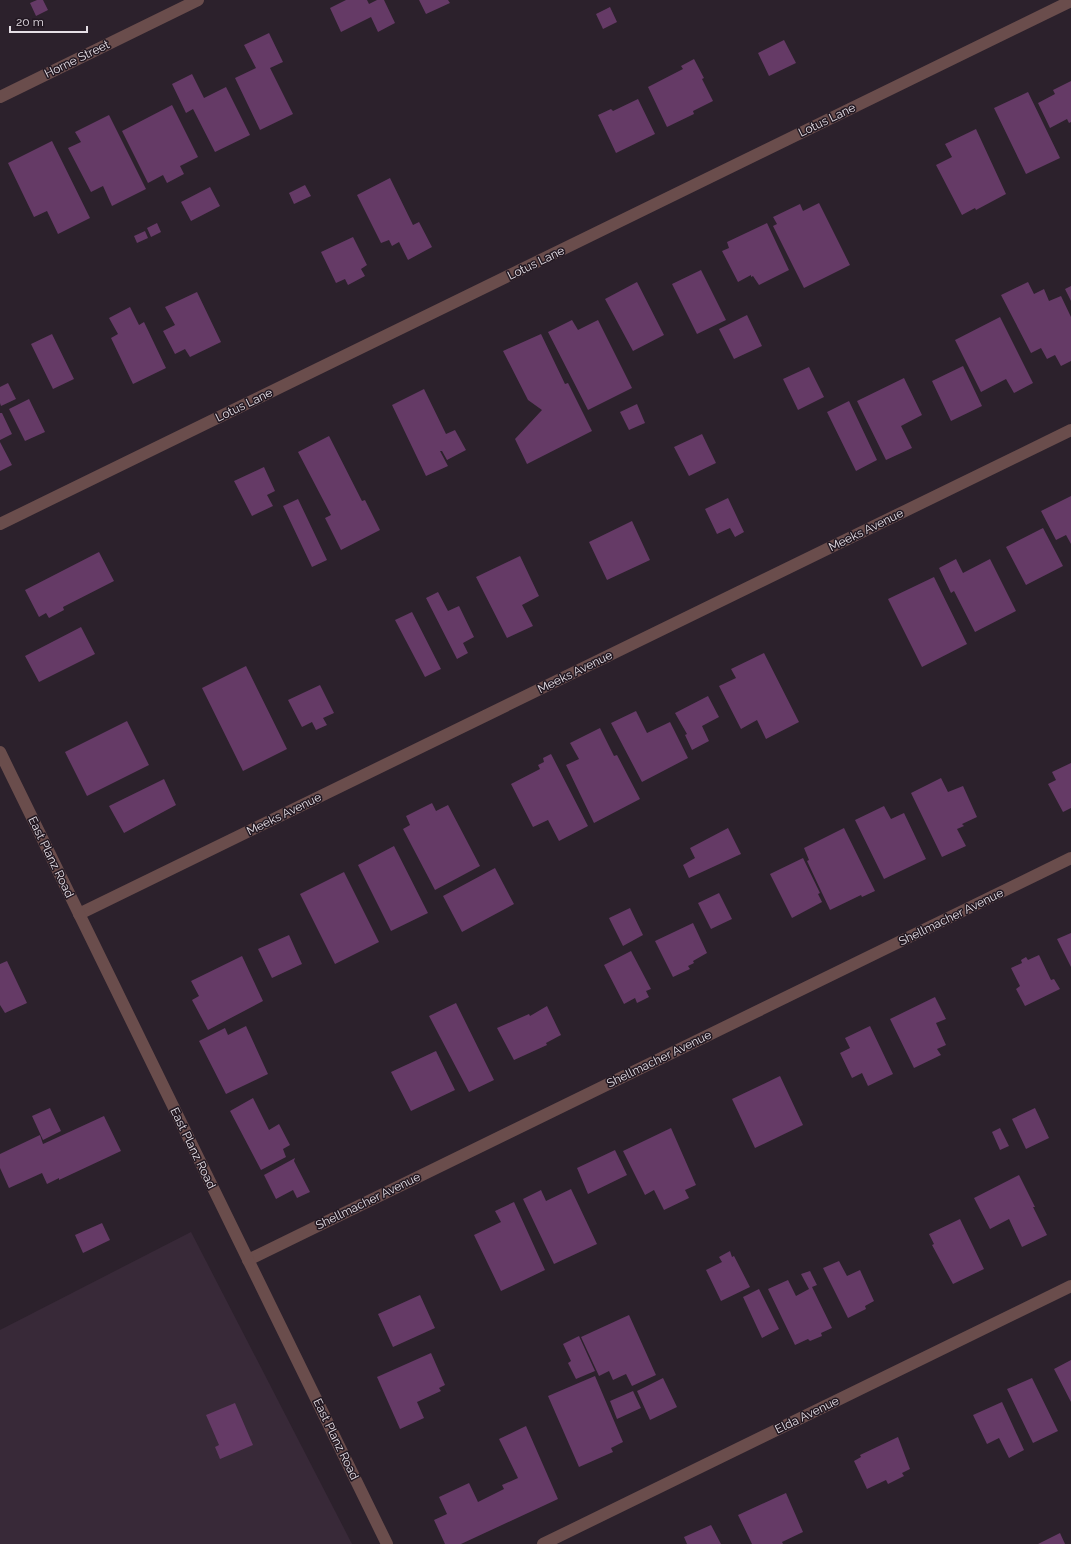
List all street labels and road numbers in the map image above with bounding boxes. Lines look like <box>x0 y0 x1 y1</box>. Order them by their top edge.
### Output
street label: Horne Street <box>42 37 112 81</box>
street label: Lotus Lane <box>796 100 858 140</box>
street label: Lotus Lane <box>505 243 567 283</box>
street label: Lotus Lane <box>213 385 275 425</box>
street label: Meeks Avenue <box>826 506 906 554</box>
street label: Meeks Avenue <box>535 648 615 696</box>
street label: Meeks Avenue <box>244 790 324 838</box>
street label: East Planz Road <box>25 814 77 900</box>
street label: Shellmacher Avenue <box>896 886 1006 948</box>
street label: Shellmacher Avenue <box>604 1028 714 1090</box>
street label: East Planz Road <box>167 1105 219 1191</box>
street label: Shellmacher Avenue <box>313 1170 423 1232</box>
street label: Elda Avenue <box>773 1394 841 1436</box>
street label: East Planz Road <box>310 1396 362 1482</box>

